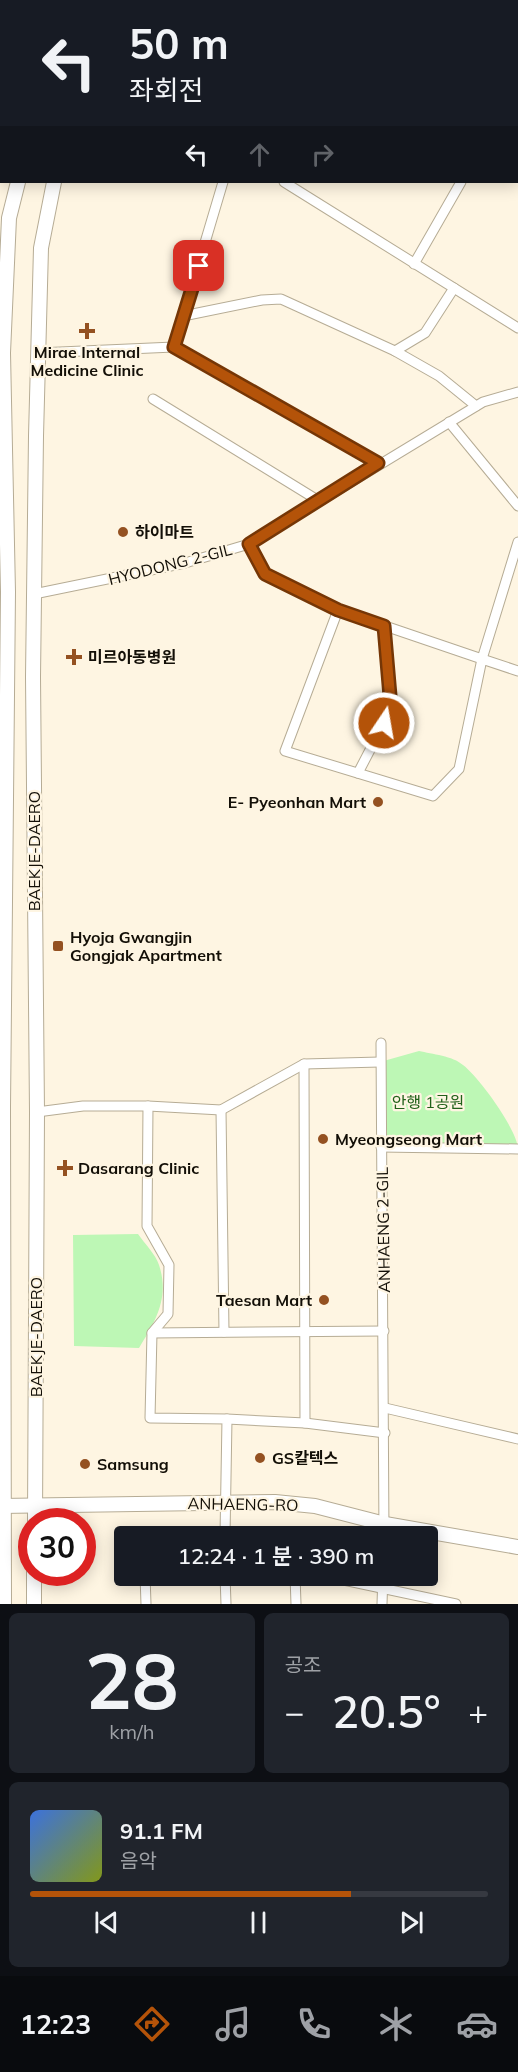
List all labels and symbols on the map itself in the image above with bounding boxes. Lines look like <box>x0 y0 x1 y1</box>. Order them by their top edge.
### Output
pin <box>173 240 224 291</box>
marker: Mirae Internal Medicine Clinic <box>78 322 96 340</box>
place label: Mirae Internal Medicine Clinic <box>30 342 144 380</box>
place label: 하이마트 <box>135 522 194 542</box>
marker: 하이마트 <box>116 525 130 539</box>
street label: HYODONG 2-GIL <box>106 539 234 589</box>
place label: 미르아동병원 <box>88 647 176 667</box>
marker: 미르아동병원 <box>65 648 83 666</box>
position arrow <box>352 691 416 755</box>
street label: BAEKJE-DAERO <box>24 791 44 911</box>
place label: E- Pyeonhan Mart <box>228 792 366 812</box>
marker: E- Pyeonhan Mart <box>371 795 385 809</box>
place label: Hyoja Gwangjin Gongjak Apartment <box>70 927 222 965</box>
marker: Hyoja Gwangjin Gongjak Apartment <box>51 939 65 953</box>
park label: 안행 1공원 <box>392 1092 464 1112</box>
place label: Myeongseong Mart <box>335 1129 482 1149</box>
marker: Myeongseong Mart <box>316 1132 330 1146</box>
place label: Dasarang Clinic <box>78 1158 199 1178</box>
marker: Dasarang Clinic <box>56 1159 74 1177</box>
street label: ANHAENG 2-GIL <box>372 1167 394 1293</box>
street label: BAEKJE-DAERO <box>26 1277 46 1397</box>
place label: Taesan Mart <box>216 1290 312 1310</box>
marker: Taesan Mart <box>317 1293 331 1307</box>
place label: GS칼텍스 <box>272 1448 339 1468</box>
marker: GS칼텍스 <box>253 1451 267 1465</box>
place label: Samsung <box>97 1454 169 1474</box>
marker: Samsung <box>78 1457 92 1471</box>
street label: ANHAENG-RO <box>187 1493 299 1515</box>
speed limit sign: 30 <box>18 1508 96 1586</box>

